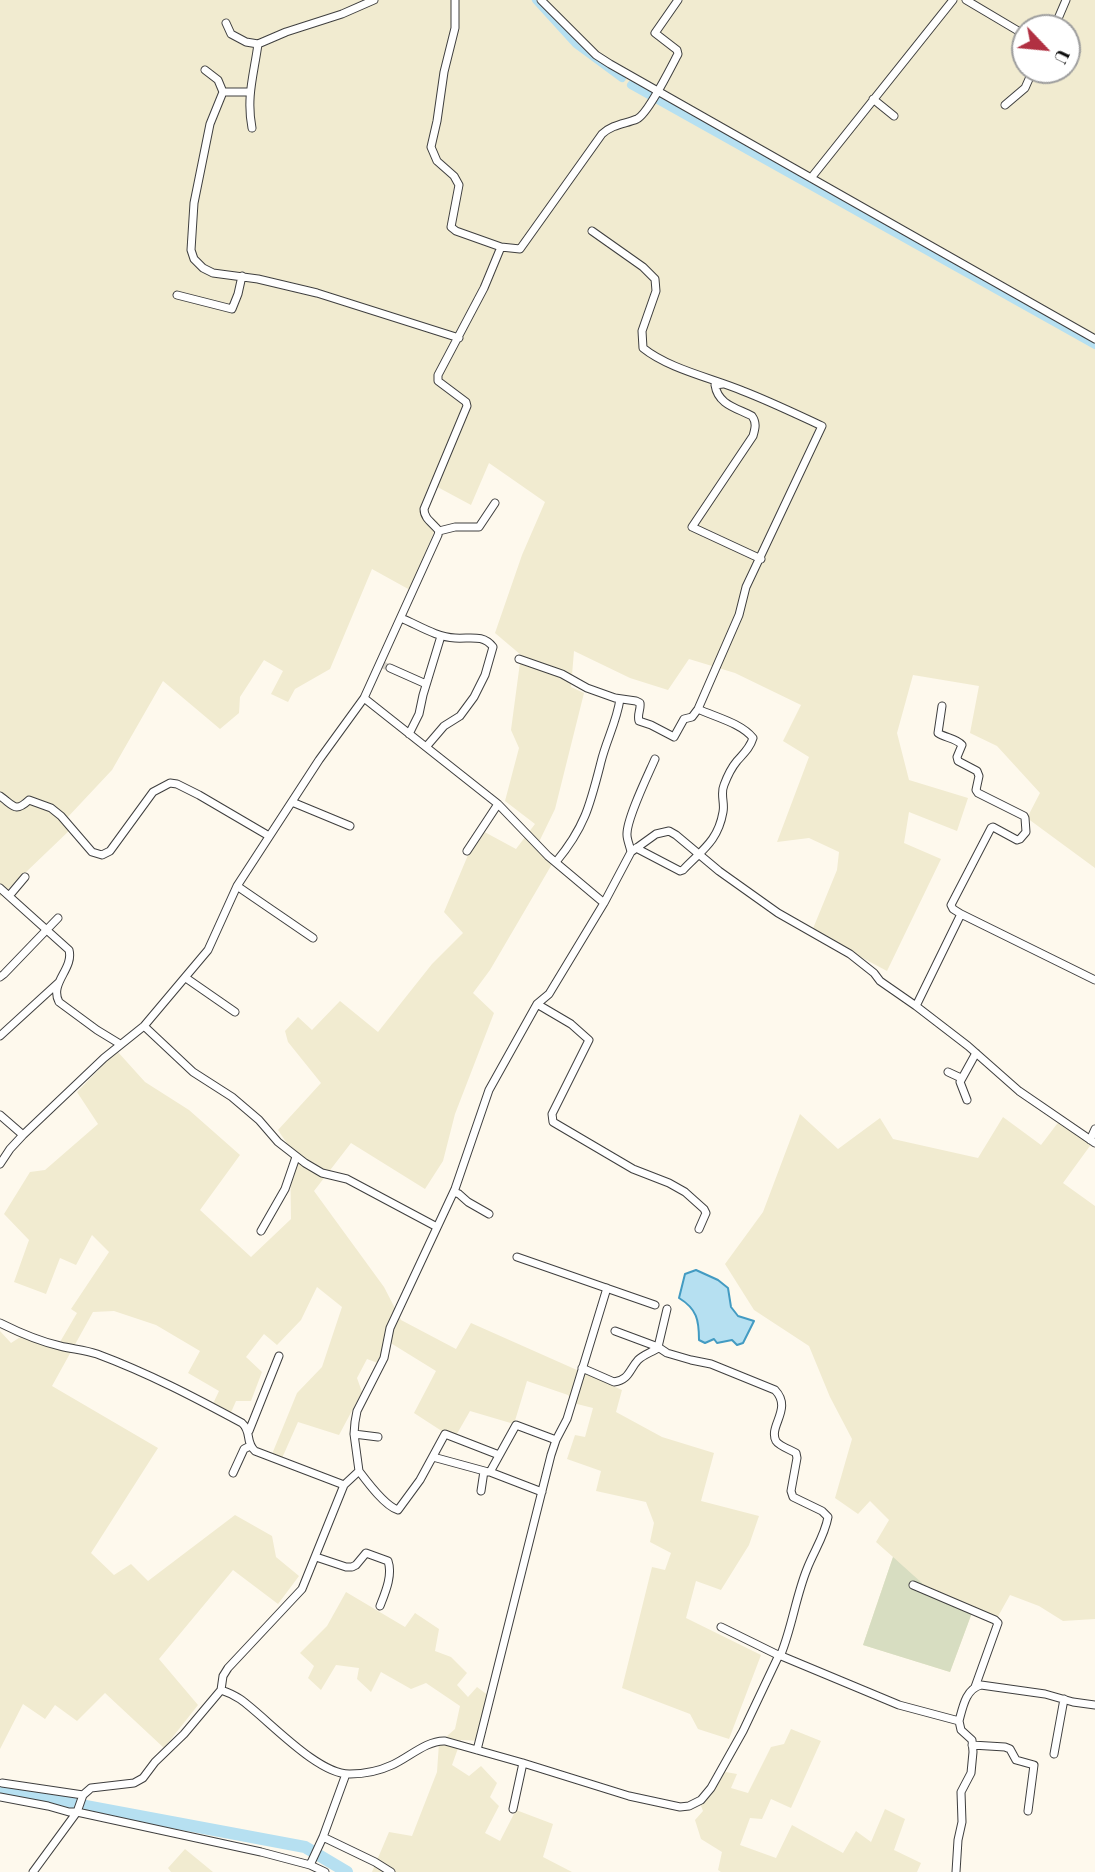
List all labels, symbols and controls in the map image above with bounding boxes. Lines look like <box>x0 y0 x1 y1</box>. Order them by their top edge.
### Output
north arrow <box>1011 14 1081 84</box>
text: U <box>1049 46 1078 69</box>

